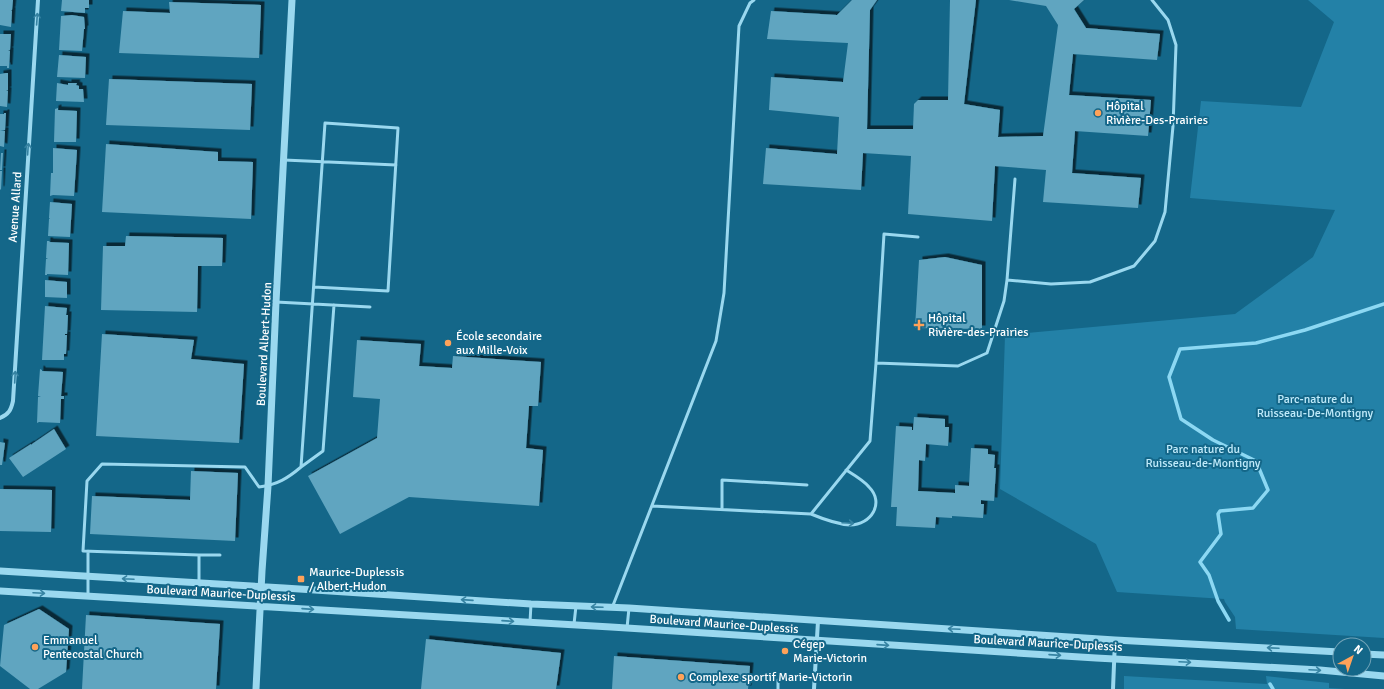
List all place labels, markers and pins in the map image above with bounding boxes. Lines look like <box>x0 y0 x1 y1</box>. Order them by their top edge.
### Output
place label: Hôpital Rivière-Des-Prairies <box>1106 99 1208 128</box>
marker: Hôpital Rivière-Des-Prairies <box>1093 108 1103 118</box>
place label: Hôpital Rivière-des-Prairies <box>928 311 1029 340</box>
marker: Hôpital Rivière-des-Prairies <box>913 319 925 331</box>
place label: École secondaire aux Mille-Voix <box>456 329 542 358</box>
marker: École secondaire aux Mille-Voix <box>443 338 453 348</box>
place label: Maurice-Duplessis / Albert-Hudon <box>309 565 404 594</box>
marker: Maurice-Duplessis / Albert-Hudon <box>296 574 306 584</box>
place label: Emmanuel Pentecostal Church <box>43 633 142 662</box>
place label: Cégep Marie-Victorin <box>793 637 867 666</box>
marker: Emmanuel Pentecostal Church <box>30 642 40 652</box>
marker: Cégep Marie-Victorin <box>780 646 790 656</box>
place label: Complexe sportif Marie-Victorin <box>689 670 852 685</box>
marker: Complexe sportif Marie-Victorin <box>676 672 686 682</box>

